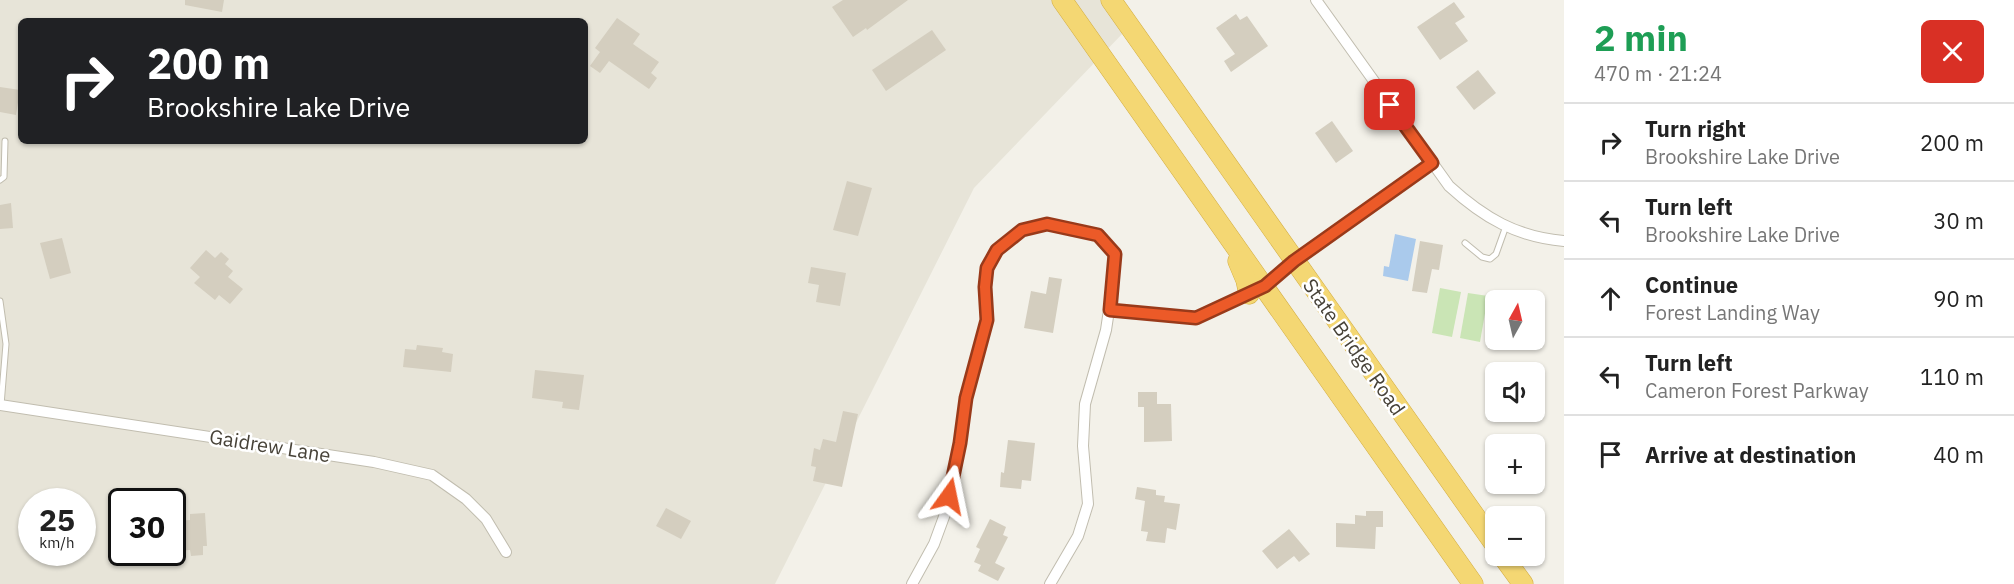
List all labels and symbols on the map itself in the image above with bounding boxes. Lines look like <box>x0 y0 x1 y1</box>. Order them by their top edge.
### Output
pin <box>1364 79 1415 130</box>
street label: State Bridge Road <box>1297 273 1412 420</box>
north arrow <box>1485 290 1545 350</box>
street label: Gaidrew Lane <box>208 423 333 468</box>
position arrow <box>917 464 981 528</box>
speed limit sign: 30 <box>108 488 186 566</box>

